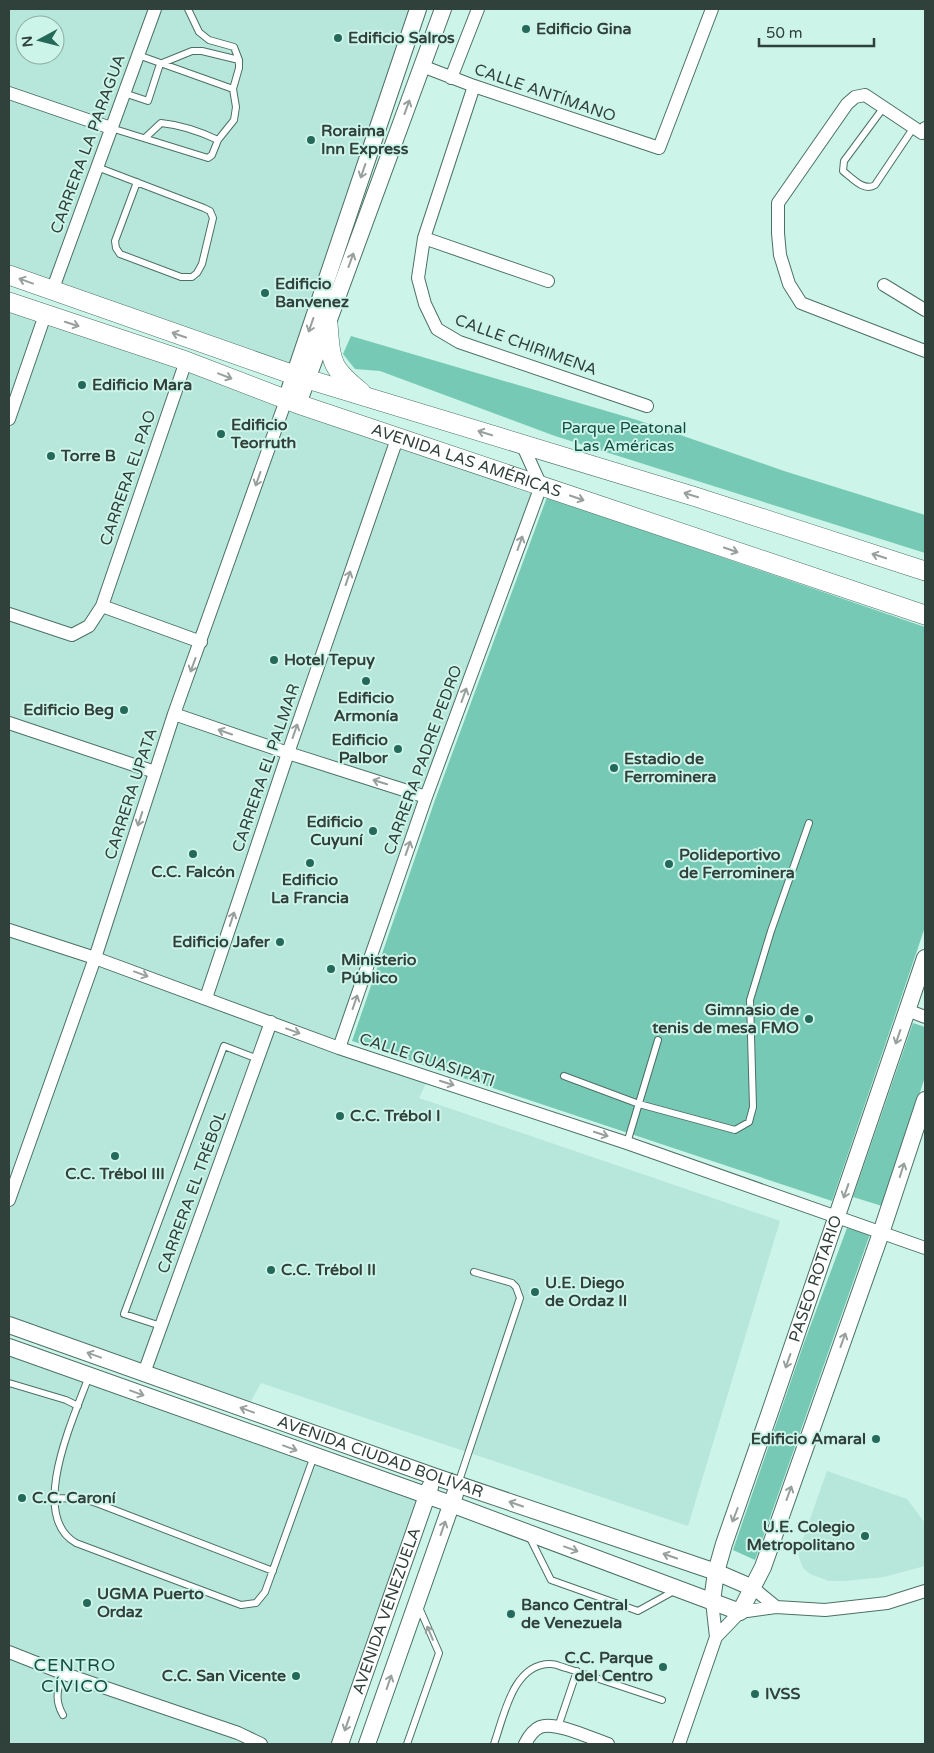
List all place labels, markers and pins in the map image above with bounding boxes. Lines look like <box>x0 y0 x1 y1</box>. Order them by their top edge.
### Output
place label: Edificio Gina <box>536 19 632 39</box>
marker: Edificio Gina <box>520 23 532 35</box>
place label: Edificio Salros <box>348 28 455 48</box>
marker: Edificio Salros <box>332 32 344 44</box>
place label: Roraima Inn Express <box>321 121 409 159</box>
marker: Roraima Inn Express <box>305 134 317 146</box>
place label: Edificio Banvenez <box>275 274 349 312</box>
marker: Edificio Banvenez <box>259 287 271 299</box>
place label: Edificio Mara <box>92 375 192 395</box>
marker: Edificio Mara <box>76 379 88 391</box>
place label: Edificio Teorruth <box>230 415 296 453</box>
marker: Edificio Teorruth <box>215 428 227 440</box>
place label: Torre B <box>60 446 116 466</box>
marker: Torre B <box>45 450 57 462</box>
place label: Hotel Tepuy <box>284 650 375 670</box>
marker: Hotel Tepuy <box>268 654 280 666</box>
marker: Edificio Armonía <box>360 675 372 687</box>
place label: Edificio Armonía <box>333 688 399 726</box>
place label: Edificio Beg <box>23 700 114 720</box>
marker: Edificio Beg <box>118 704 130 716</box>
place label: Edificio Palbor <box>332 730 389 768</box>
marker: Edificio Palbor <box>392 743 404 755</box>
place label: Estadio de Ferrominera <box>624 749 716 787</box>
marker: Estadio de Ferrominera <box>608 762 620 774</box>
place label: Edificio Cuyuní <box>307 812 363 850</box>
marker: Edificio Cuyuní <box>367 825 379 837</box>
place label: Polideportivo de Ferrominera <box>679 845 795 883</box>
marker: C.C. Falcón <box>187 848 199 860</box>
marker: Edificio La Francia <box>304 857 316 869</box>
marker: Polideportivo de Ferrominera <box>663 858 675 870</box>
place label: C.C. Falcón <box>151 862 235 882</box>
place label: Edificio La Francia <box>271 870 349 908</box>
place label: Edificio Jafer <box>172 932 271 952</box>
marker: Edificio Jafer <box>274 936 286 948</box>
place label: Ministerio Público <box>341 950 417 988</box>
marker: Ministerio Público <box>325 963 337 975</box>
place label: Gimnasio de tenis de mesa FMO <box>651 1000 799 1038</box>
marker: Gimnasio de tenis de mesa FMO <box>803 1013 815 1025</box>
place label: C.C. Trébol I <box>350 1106 441 1126</box>
marker: C.C. Trébol I <box>334 1110 346 1122</box>
marker: C.C. Trébol III <box>109 1150 121 1162</box>
place label: C.C. Trébol III <box>65 1164 165 1184</box>
place label: C.C. Trébol II <box>281 1260 376 1280</box>
marker: C.C. Trébol II <box>265 1264 277 1276</box>
place label: U.E. Diego de Ordaz II <box>545 1273 627 1311</box>
marker: U.E. Diego de Ordaz II <box>529 1286 541 1298</box>
place label: Edificio Amaral <box>751 1429 866 1449</box>
marker: Edificio Amaral <box>870 1433 882 1445</box>
place label: C.C. Caroní <box>32 1488 116 1508</box>
marker: C.C. Caroní <box>16 1492 28 1504</box>
place label: U.E. Colegio Metropolitano <box>747 1517 855 1555</box>
marker: U.E. Colegio Metropolitano <box>859 1530 871 1542</box>
place label: UGMA Puerto Ordaz <box>97 1584 204 1622</box>
place label: Banco Central de Venezuela <box>521 1595 628 1633</box>
marker: UGMA Puerto Ordaz <box>81 1597 93 1609</box>
marker: Banco Central de Venezuela <box>505 1608 517 1620</box>
place label: C.C. Parque del Centro <box>565 1648 653 1686</box>
marker: C.C. Parque del Centro <box>657 1661 669 1673</box>
place label: C.C. San Vicente <box>162 1666 286 1686</box>
marker: C.C. San Vicente <box>290 1670 302 1682</box>
place label: IVSS <box>765 1684 800 1704</box>
marker: IVSS <box>749 1688 761 1700</box>

